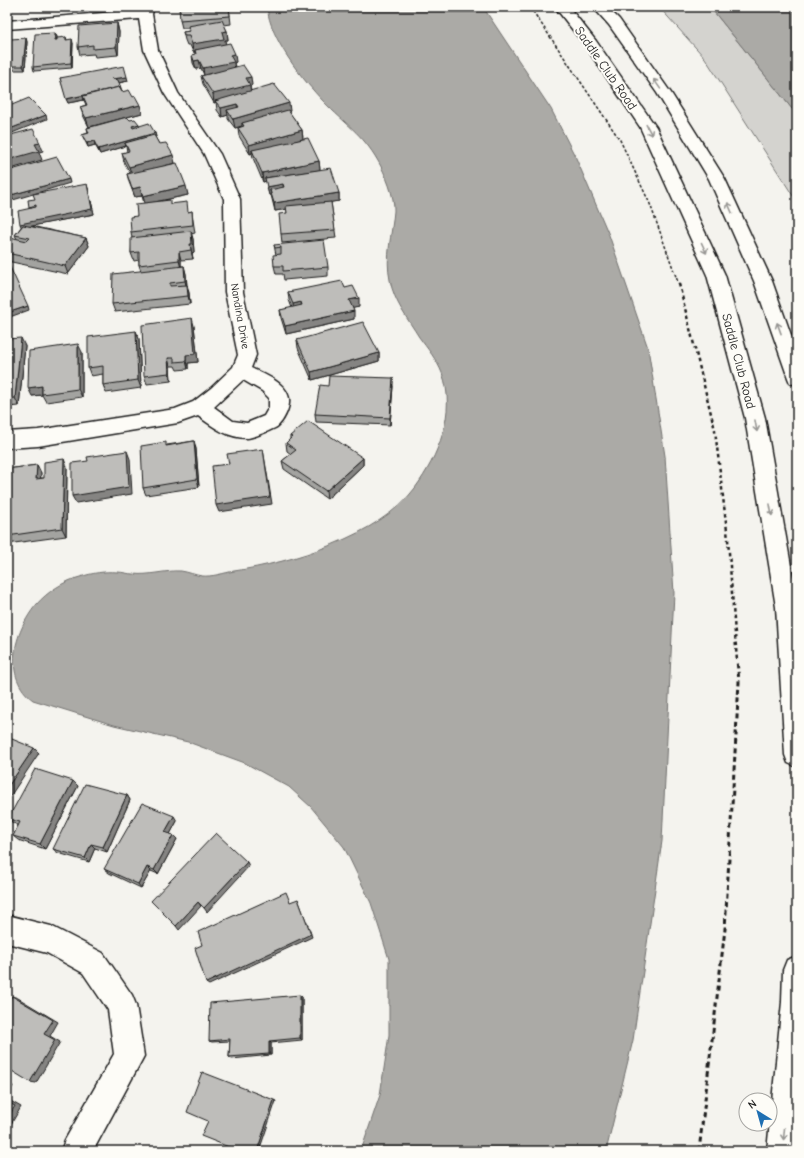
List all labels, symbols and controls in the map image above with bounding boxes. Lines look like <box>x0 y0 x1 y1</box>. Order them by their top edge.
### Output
street label: Saddle Club Road <box>572 23 640 113</box>
one-way arrow <box>653 79 661 90</box>
one-way arrow <box>646 124 653 136</box>
one-way arrow <box>726 202 733 214</box>
one-way arrow <box>701 241 708 253</box>
street label: Nandina Drive <box>228 282 252 350</box>
street label: Saddle Club Road <box>719 312 759 410</box>
one-way arrow <box>775 322 783 334</box>
one-way arrow <box>752 419 760 432</box>
one-way arrow <box>767 503 775 516</box>
north arrow <box>738 1092 778 1132</box>
text: N <box>746 1097 759 1112</box>
one-way arrow <box>780 1127 788 1140</box>

